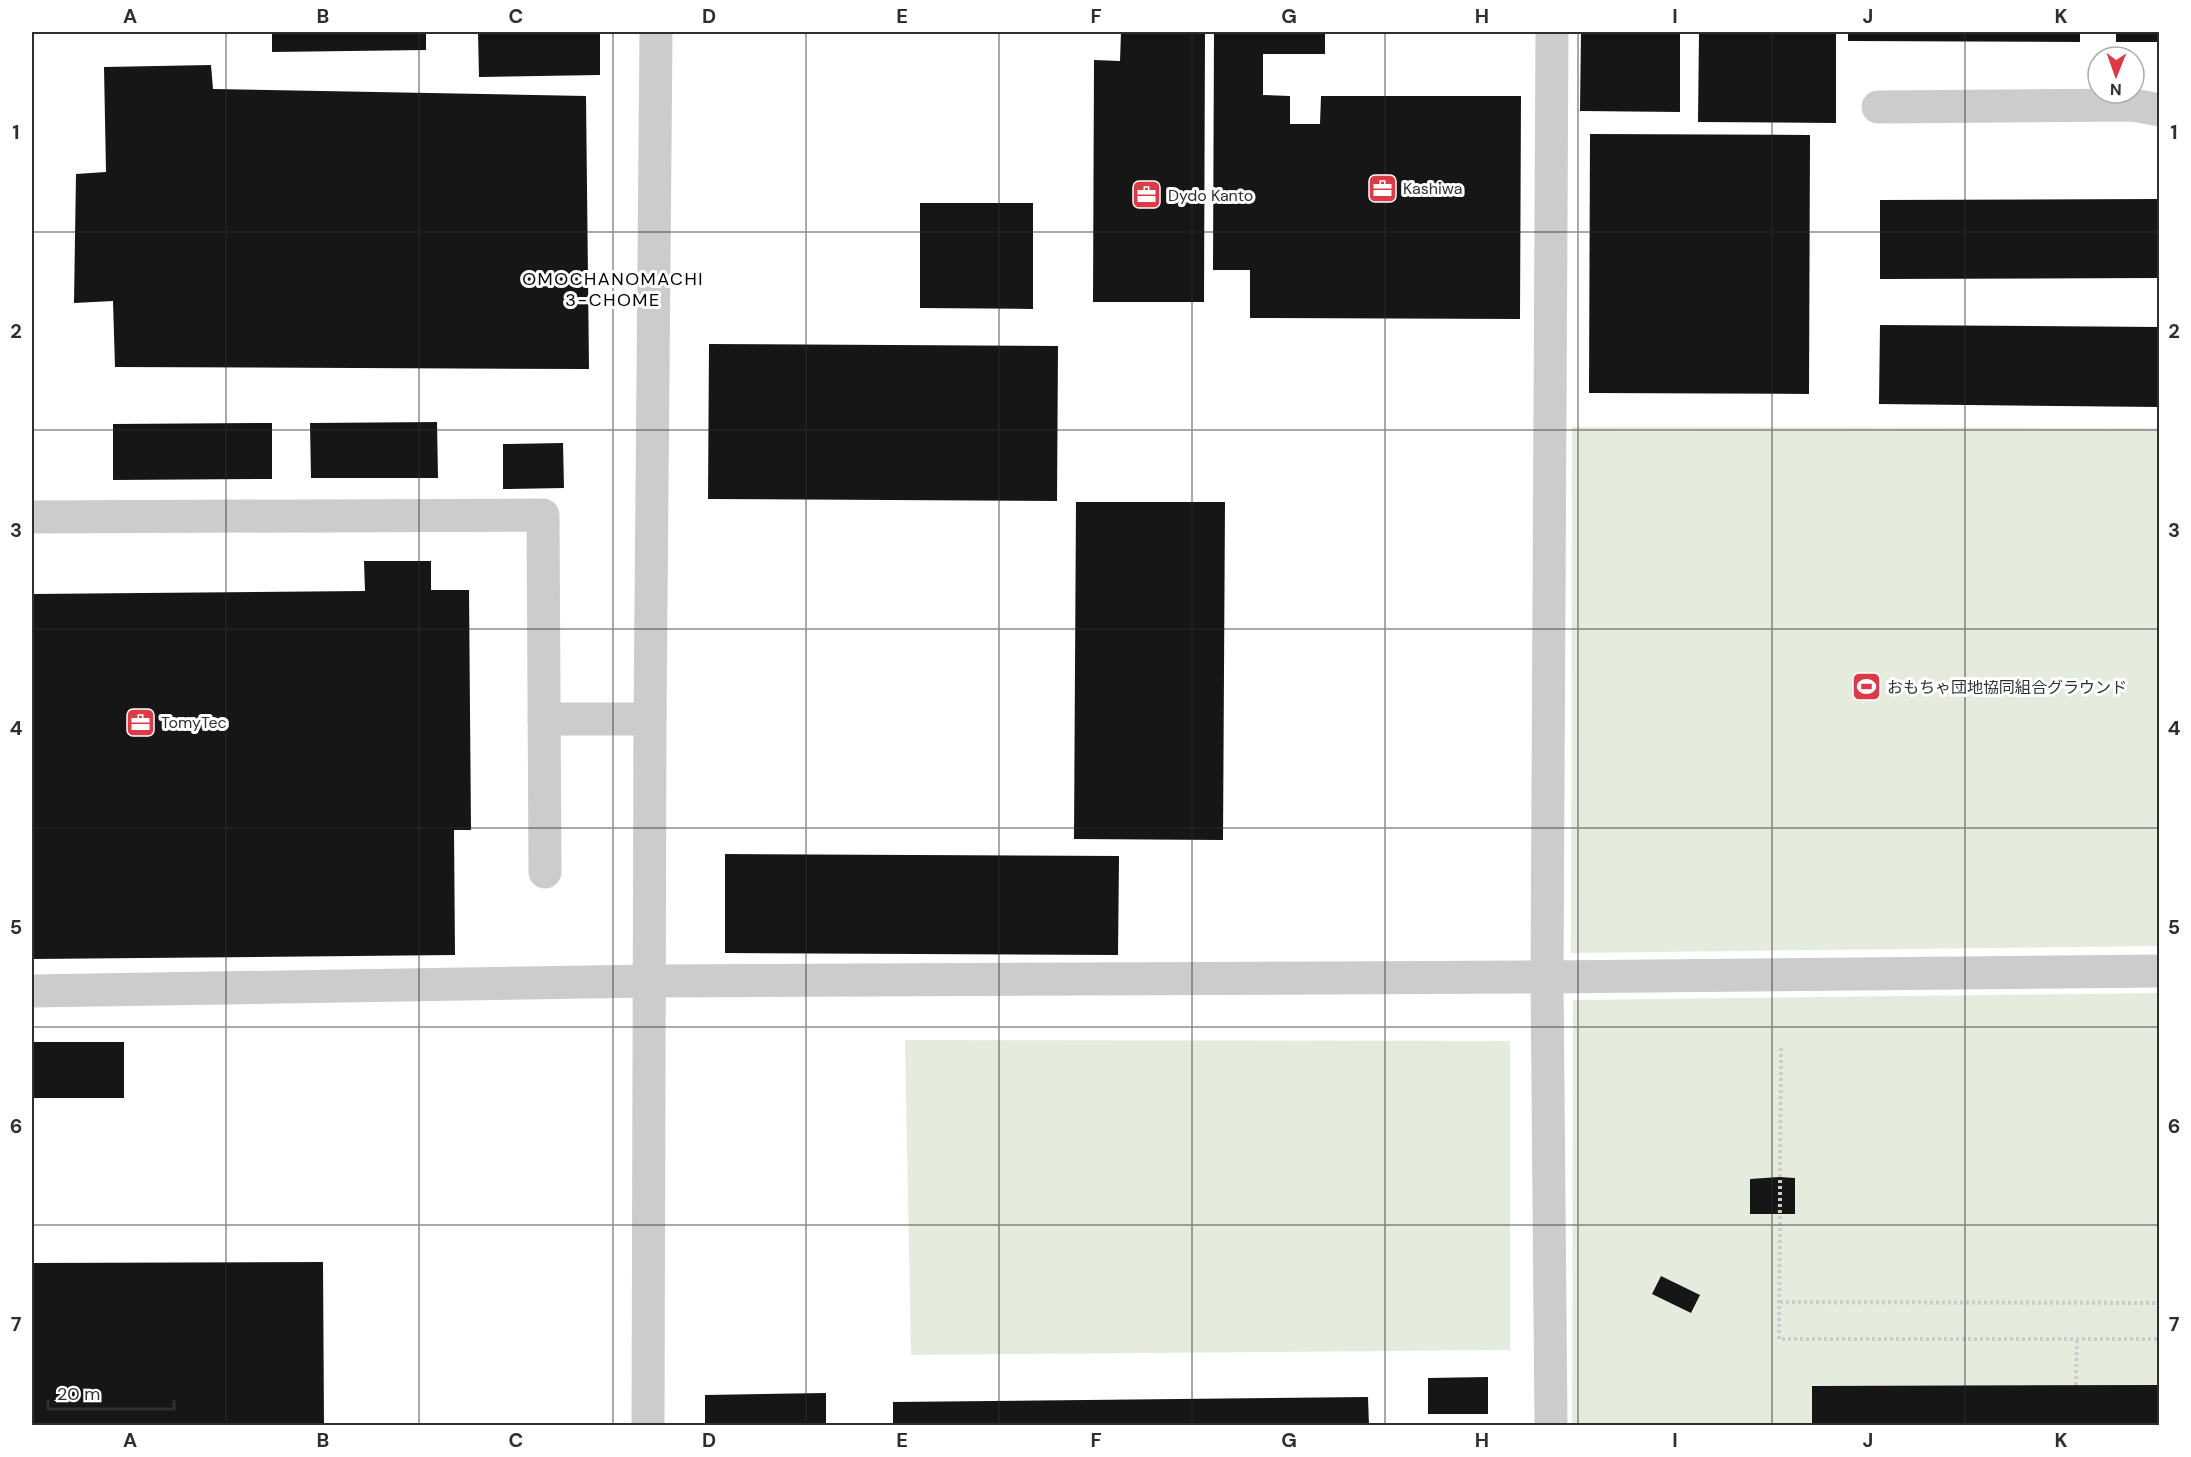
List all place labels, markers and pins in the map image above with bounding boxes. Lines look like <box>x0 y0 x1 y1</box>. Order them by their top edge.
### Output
office icon: Kashiwa <box>1366 172 1398 204</box>
place label: Kashiwa <box>1403 178 1462 199</box>
office icon: Dydo Kanto <box>1131 179 1163 211</box>
place label: Dydo Kanto <box>1168 185 1253 206</box>
sports icon: おもちゃ団地協同組合グラウンド <box>1850 671 1882 703</box>
place label: おもちゃ団地協同組合グラウンド <box>1887 677 2127 698</box>
office icon: TomyTec <box>124 706 156 738</box>
place label: TomyTec <box>161 712 227 733</box>

